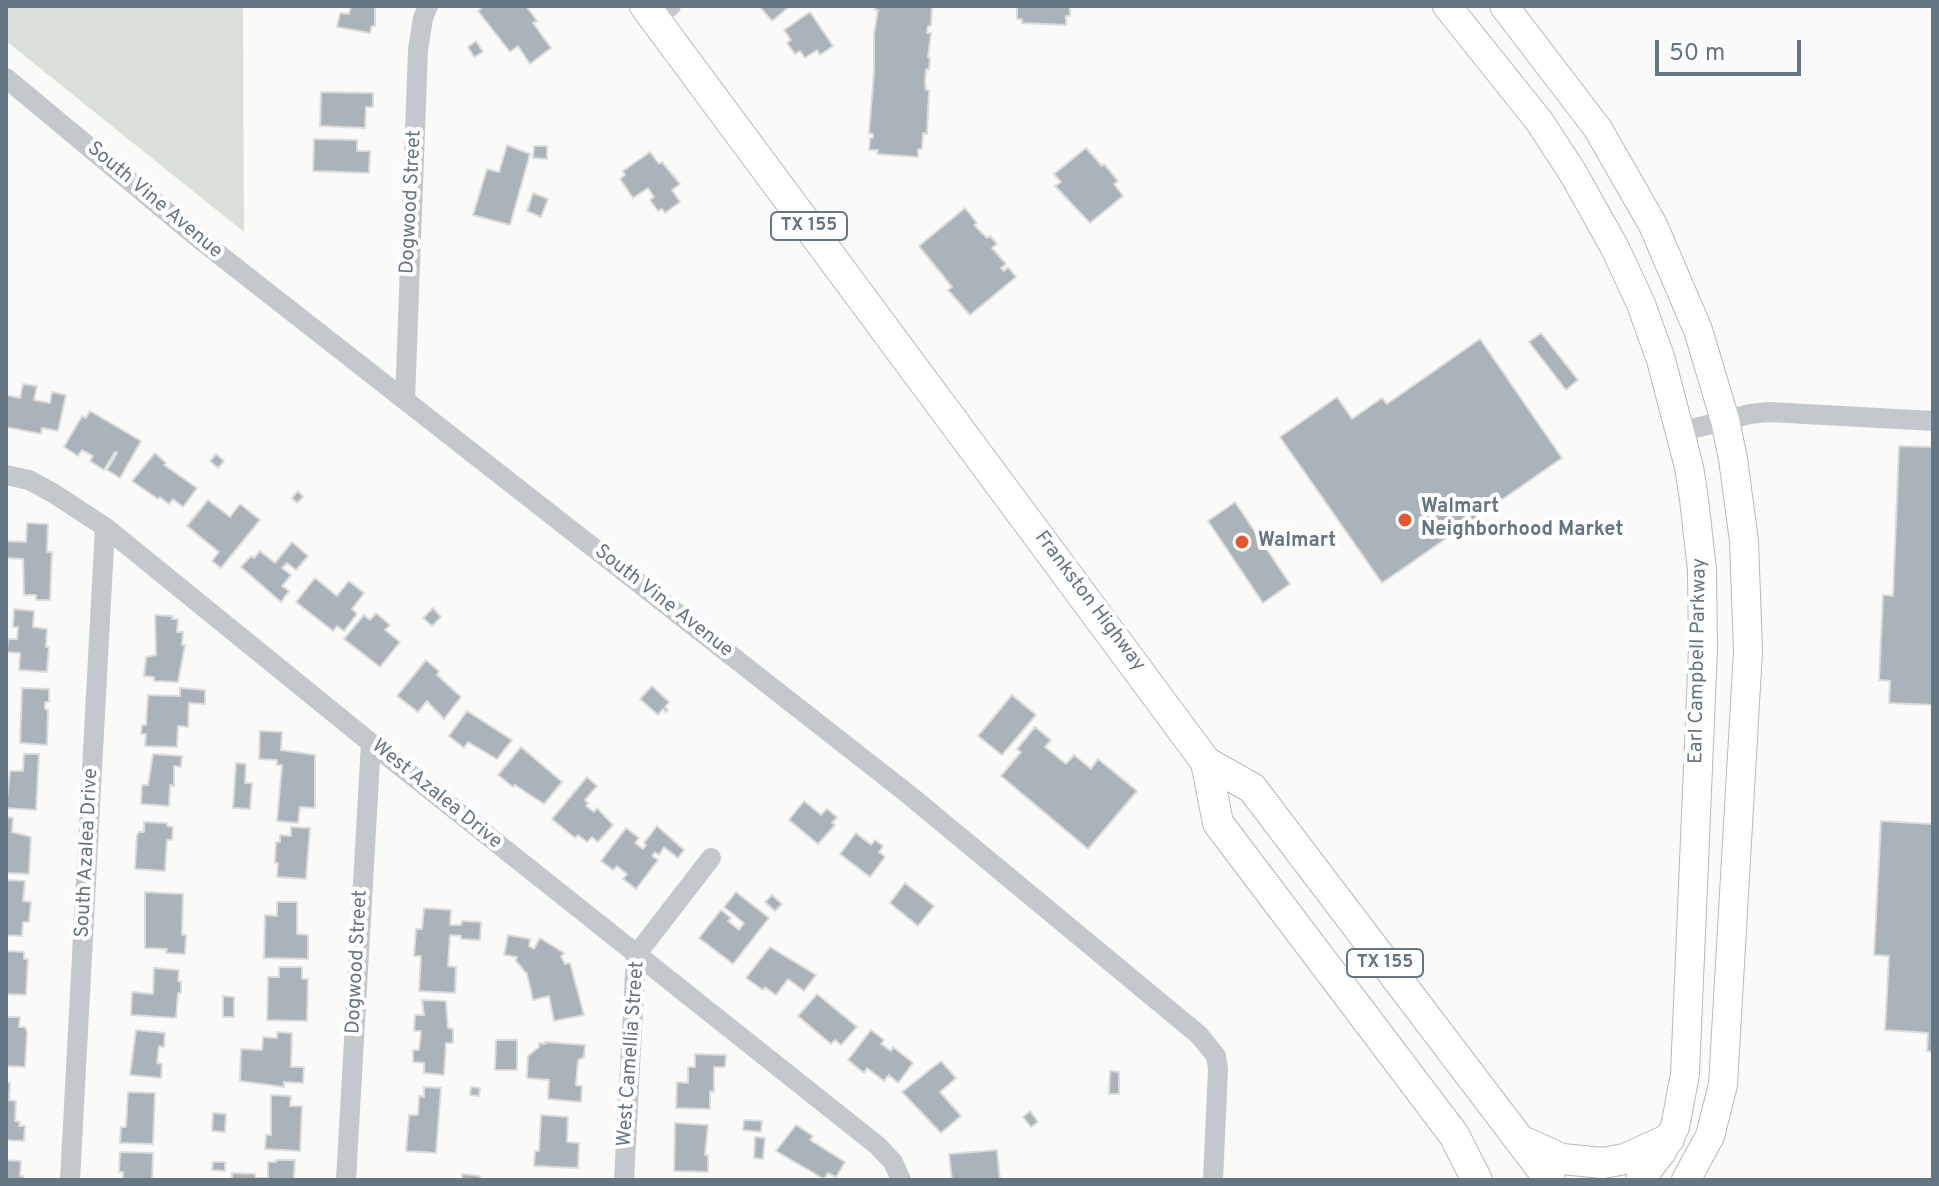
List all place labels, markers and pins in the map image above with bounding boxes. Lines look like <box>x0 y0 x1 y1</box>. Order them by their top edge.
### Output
place label: Walmart Neighborhood Market <box>1421 496 1623 543</box>
marker: Walmart Neighborhood Market <box>1396 511 1414 529</box>
place label: Walmart <box>1258 530 1336 554</box>
marker: Walmart <box>1233 533 1251 551</box>

